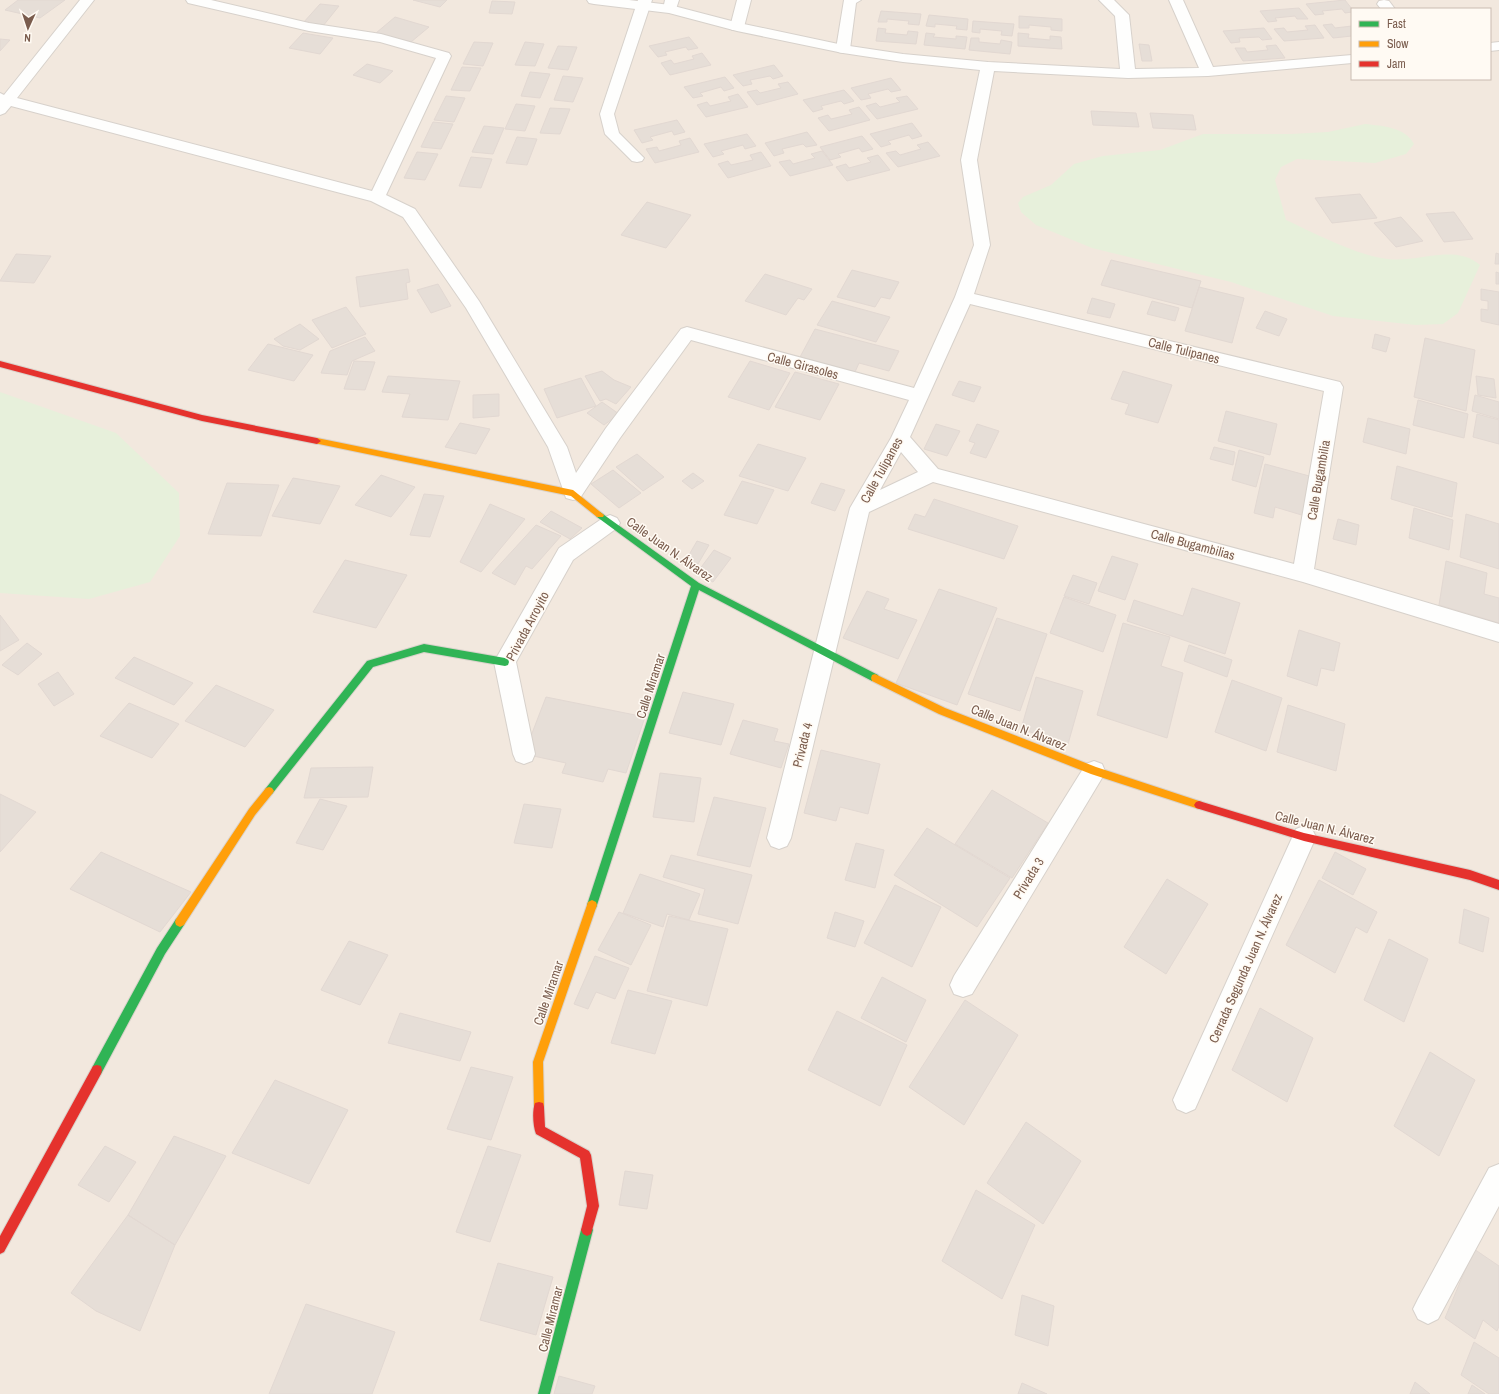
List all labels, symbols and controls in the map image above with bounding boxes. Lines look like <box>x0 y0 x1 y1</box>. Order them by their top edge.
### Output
north arrow <box>8 8 48 48</box>
legend <box>1351 8 1491 80</box>
text: Fast <box>1387 16 1406 32</box>
text: N <box>24 31 31 45</box>
text: Slow <box>1387 36 1409 52</box>
text: Jam <box>1387 56 1406 72</box>
street label: Calle Tulipanes <box>1146 333 1221 368</box>
street label: Calle Girasoles <box>765 348 840 383</box>
street label: Calle Tulipanes <box>856 434 907 506</box>
street label: Calle Bugambilia <box>1303 439 1334 522</box>
street label: Calle Juan N. Álvarez <box>623 513 716 586</box>
street label: Calle Bugambilias <box>1149 525 1237 564</box>
street label: Privada Arroyito <box>502 588 553 664</box>
street label: Calle Miramar <box>632 651 669 721</box>
street label: Calle Juan N. Álvarez <box>968 700 1069 754</box>
street label: Privada 4 <box>789 721 816 769</box>
street label: Calle Juan N. Álvarez <box>1273 807 1376 848</box>
street label: Privada 3 <box>1009 854 1048 902</box>
street label: Cerrada Segunda Juan N. Álvarez <box>1205 891 1286 1046</box>
street label: Calle Miramar <box>530 958 568 1028</box>
street label: Calle Miramar <box>534 1284 567 1354</box>

